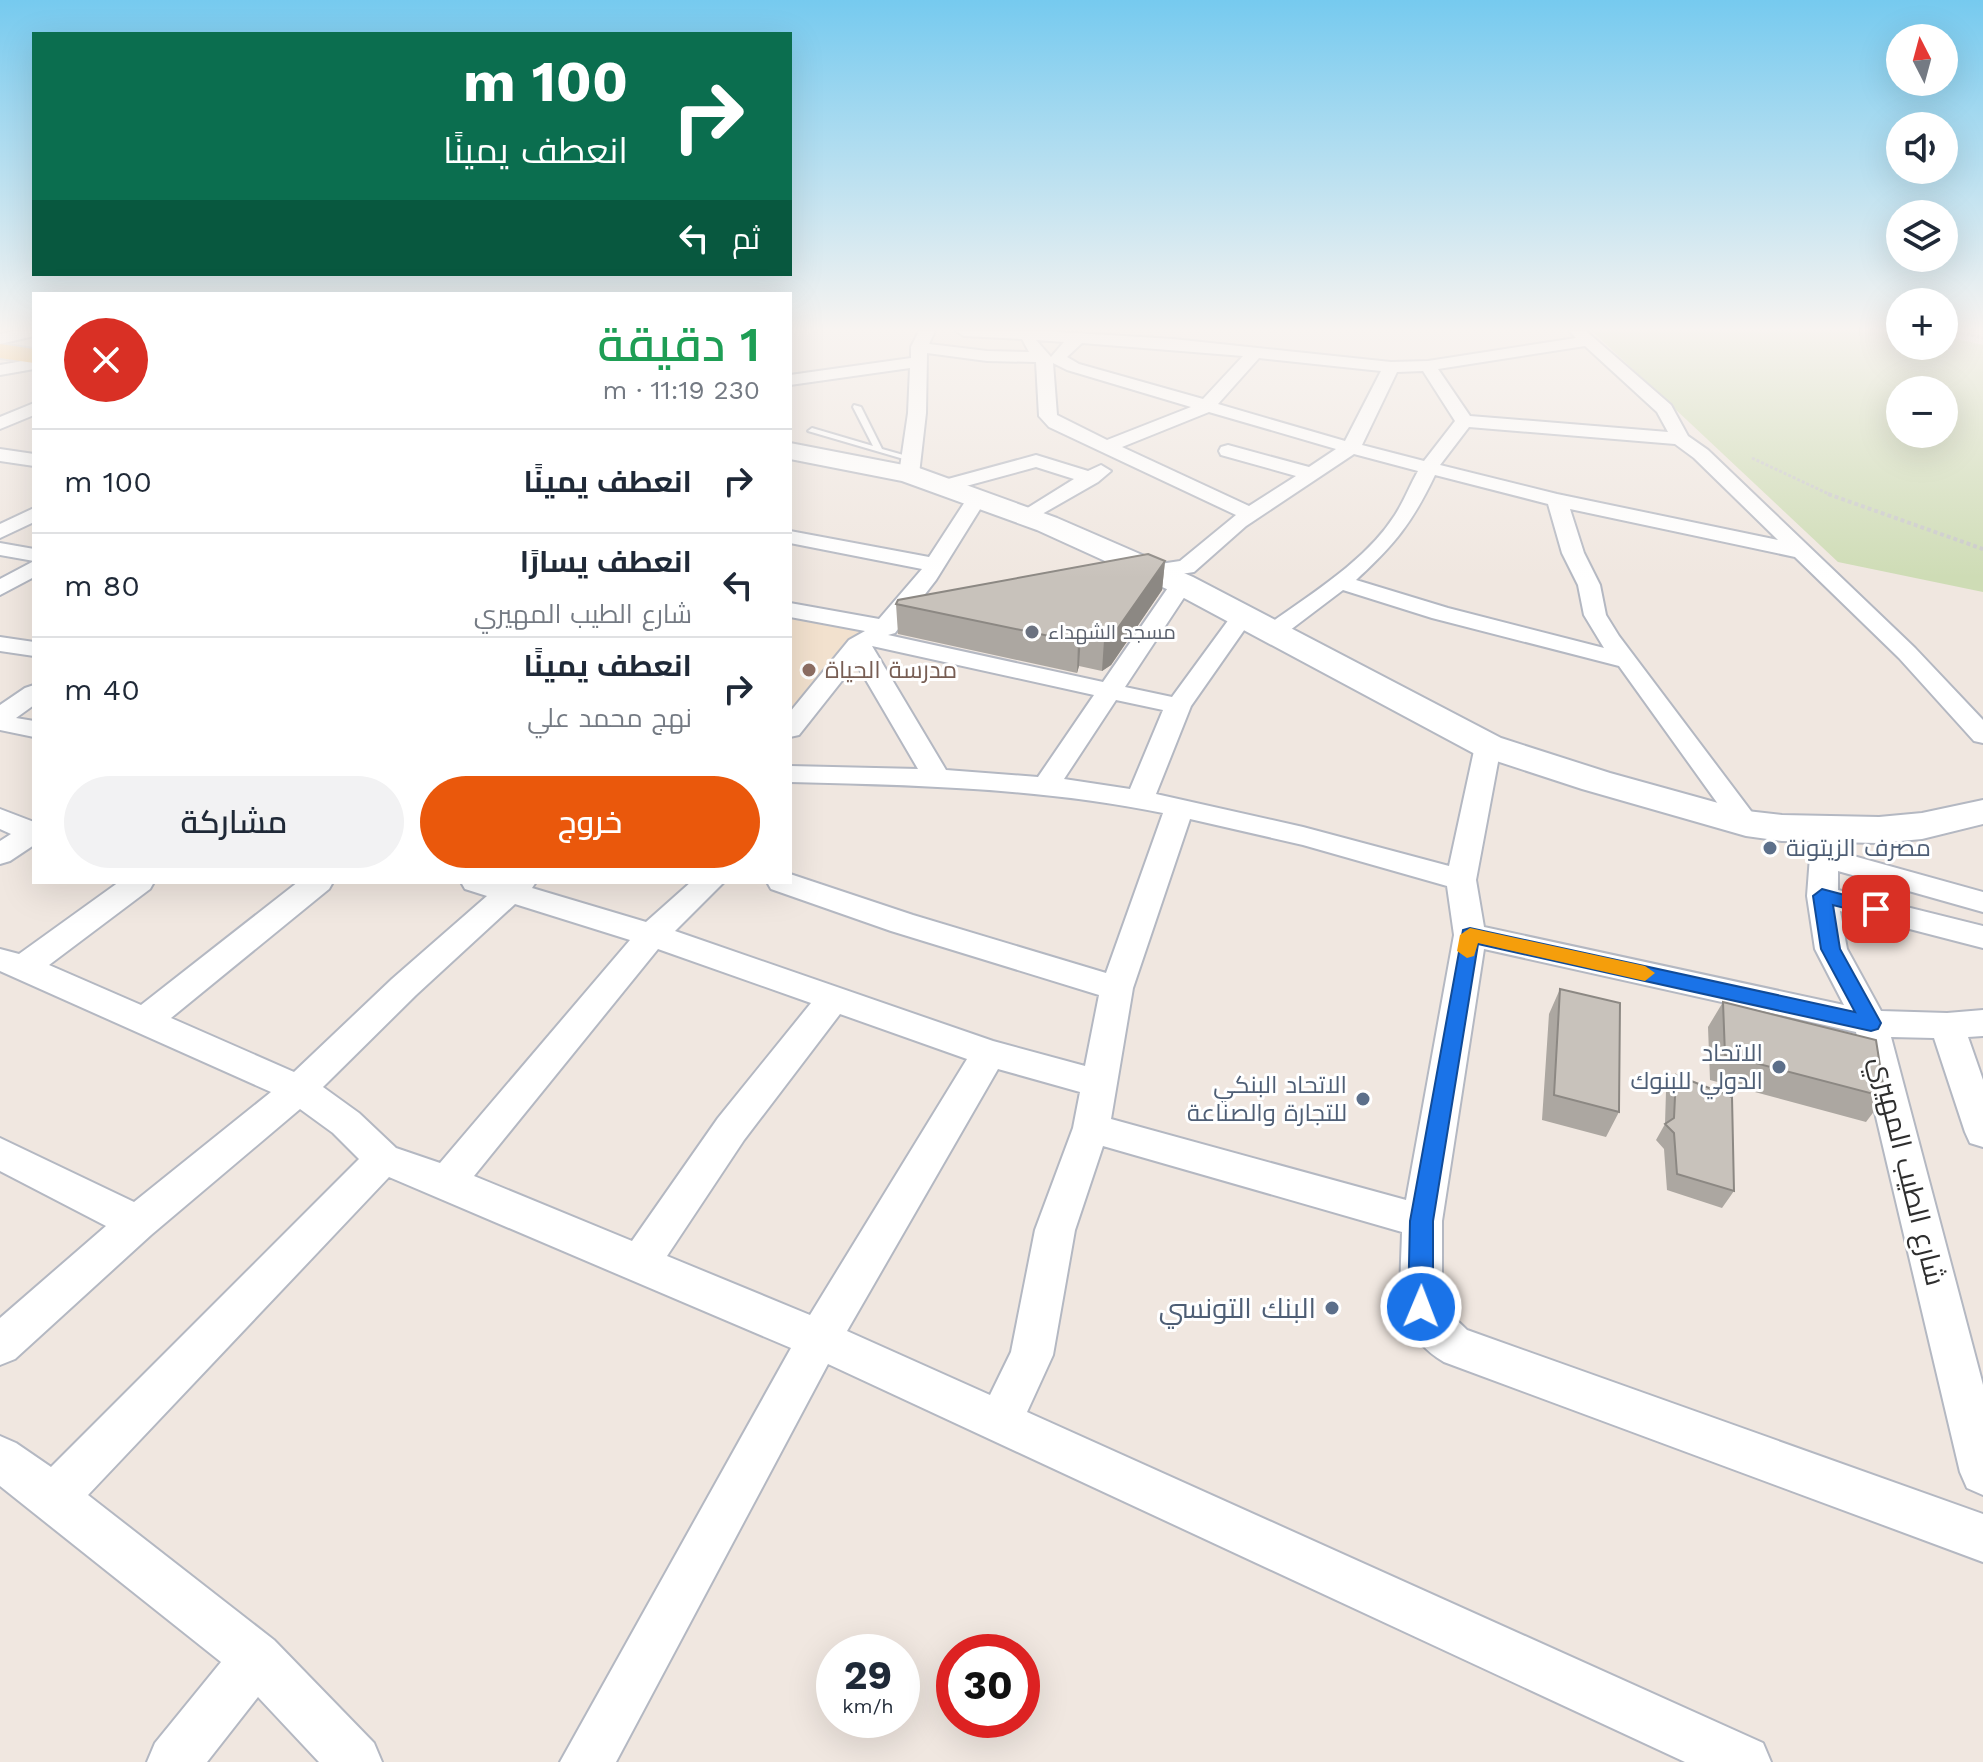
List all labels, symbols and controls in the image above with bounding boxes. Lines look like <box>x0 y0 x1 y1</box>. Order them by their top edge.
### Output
north arrow <box>1886 24 1958 96</box>
map controls <box>1886 24 1958 448</box>
text: 100 m <box>463 49 628 115</box>
icon: right <box>656 64 760 168</box>
button: sound <box>1886 112 1958 184</box>
text: انعطف يمينًا <box>443 130 628 172</box>
button: layers <box>1886 200 1958 272</box>
icon: left <box>672 216 716 260</box>
text: ثم <box>732 221 760 256</box>
button: + <box>1886 288 1958 360</box>
text: 1 دقيقة <box>598 316 760 373</box>
button: close <box>64 318 148 402</box>
text: 230 m · 11:19 <box>603 375 760 405</box>
button: − <box>1886 376 1958 448</box>
icon: right <box>716 459 760 503</box>
text: 100 m <box>64 464 152 499</box>
text: انعطف يمينًا <box>523 464 692 499</box>
text: انعطف يسارًا <box>520 544 692 579</box>
icon: left <box>716 563 760 607</box>
text: 80 m <box>64 568 140 603</box>
text: شارع الطيب المهيري <box>474 599 692 629</box>
place label: مسجد الشهداء <box>1048 620 1176 645</box>
marker: مسجد الشهداء <box>1023 623 1041 641</box>
text: انعطف يمينًا <box>523 648 692 683</box>
place label: مدرسة الحياة <box>825 656 957 684</box>
marker: مدرسة الحياة <box>800 661 818 679</box>
icon: right <box>716 667 760 711</box>
text: 40 m <box>64 672 140 707</box>
text: نهج محمد علي <box>527 703 692 733</box>
button: مشاركة <box>64 776 404 868</box>
button: خروج <box>420 776 760 868</box>
place label: مصرف الزيتونة <box>1786 834 1931 862</box>
marker: مصرف الزيتونة <box>1761 839 1779 857</box>
pin <box>1842 875 1910 943</box>
icon: arrive <box>1854 887 1898 931</box>
place label: الاتحاد الدولي للبنوك <box>1631 1039 1763 1100</box>
street label: شارع الطيب المهيري <box>1859 1053 1952 1290</box>
marker: الاتحاد الدولي للبنوك <box>1770 1058 1788 1076</box>
place label: الاتحاد البنكي للتجارة والصناعة <box>1187 1071 1347 1127</box>
marker: الاتحاد البنكي للتجارة والصناعة <box>1354 1090 1372 1108</box>
position arrow <box>1379 1265 1463 1349</box>
place label: البنك التونسي <box>1159 1292 1316 1329</box>
marker: البنك التونسي <box>1323 1299 1341 1317</box>
speed limit sign: 30 <box>936 1634 1040 1738</box>
text: 29 <box>844 1652 892 1699</box>
text: km/h <box>842 1694 894 1718</box>

